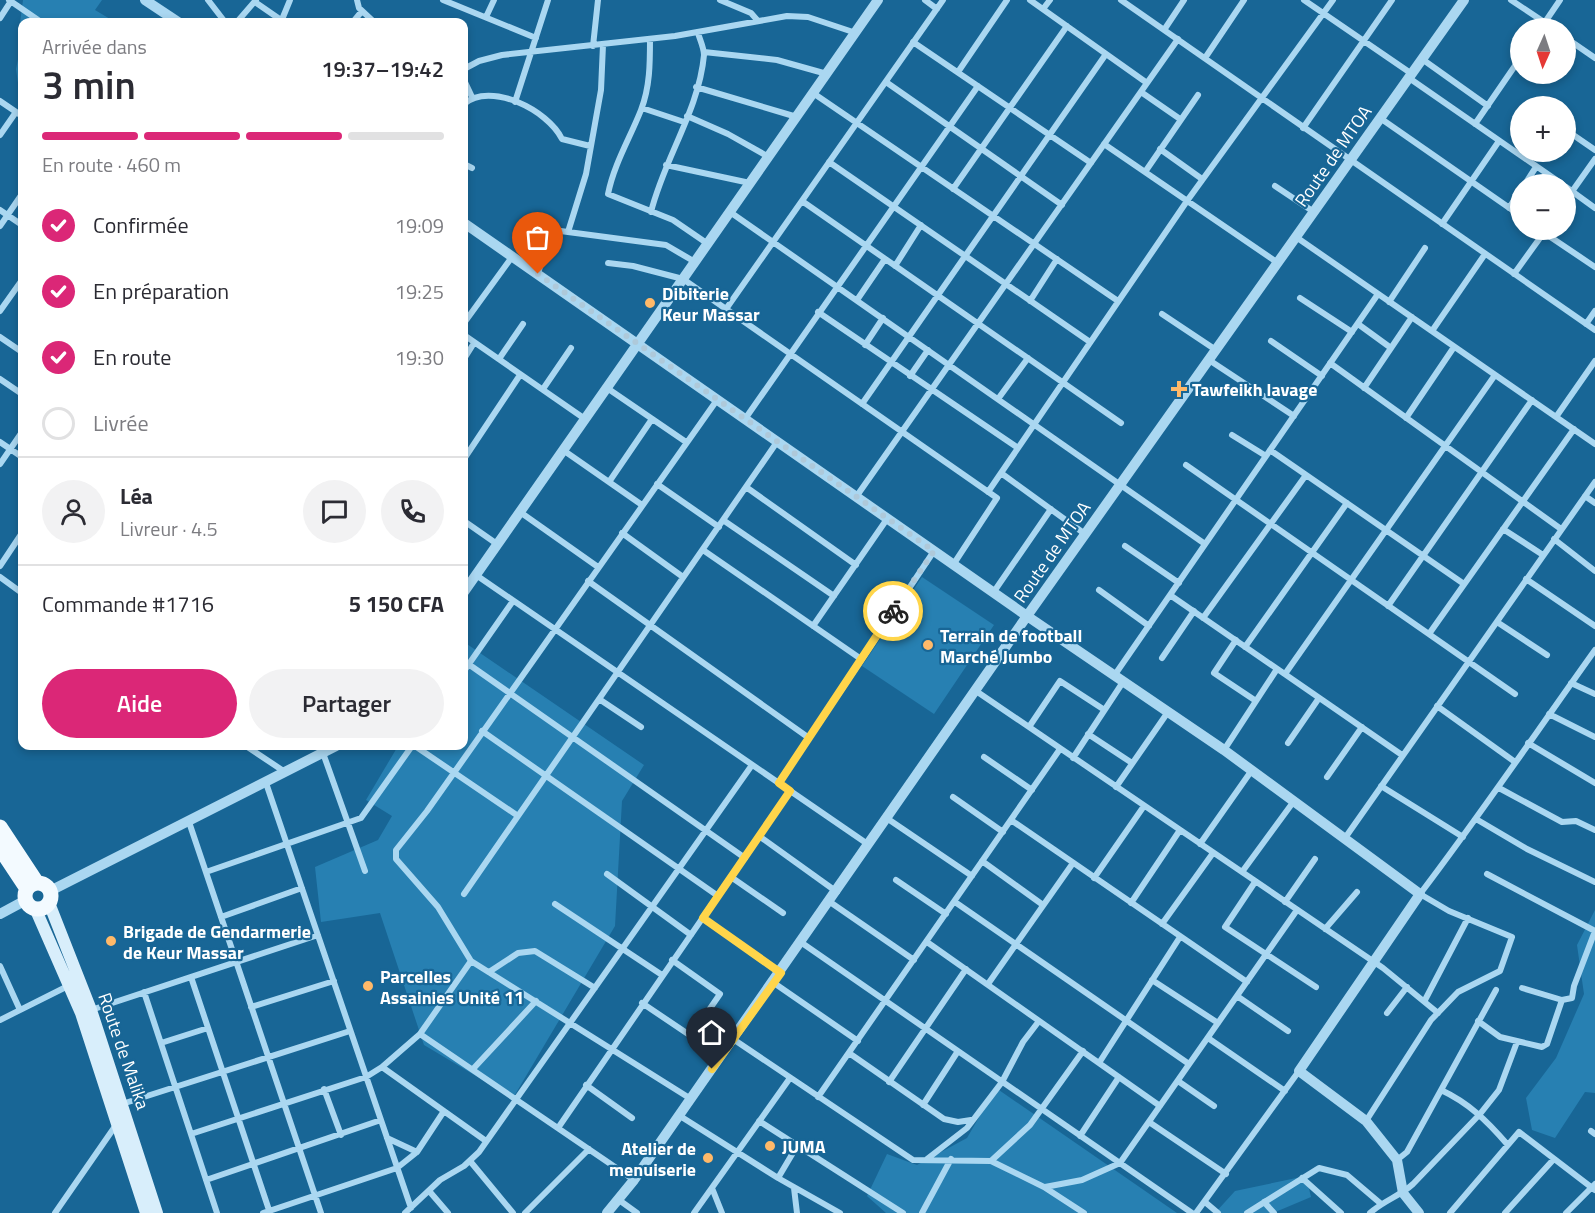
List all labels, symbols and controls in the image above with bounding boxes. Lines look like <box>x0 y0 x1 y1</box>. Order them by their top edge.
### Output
north arrow <box>1510 18 1576 84</box>
map controls <box>1510 18 1576 240</box>
text: Arrivée dans <box>42 31 147 62</box>
text: 19:37–19:42 <box>321 52 444 86</box>
text: 3 min <box>42 55 136 114</box>
button: + <box>1510 96 1576 162</box>
street label: Route de MTOA <box>1288 99 1378 212</box>
text: En route · 460 m <box>42 149 181 180</box>
button: − <box>1510 174 1576 240</box>
text: Confirmée <box>93 208 189 242</box>
icon: check <box>42 209 75 242</box>
text: 19:09 <box>395 210 444 241</box>
pin <box>512 212 563 274</box>
icon: bag <box>521 221 554 254</box>
text: En préparation <box>93 274 229 308</box>
icon: check <box>42 275 75 308</box>
text: 19:25 <box>395 276 444 307</box>
place label: Dibiterie Keur Massar <box>662 280 760 328</box>
marker: Dibiterie Keur Massar <box>643 296 657 310</box>
text: En route <box>93 340 171 374</box>
icon: check <box>42 341 75 374</box>
text: 19:30 <box>395 342 444 373</box>
place label: Tawfeikh lavage <box>1192 376 1317 403</box>
marker: Tawfeikh lavage <box>1170 380 1188 398</box>
text: Livrée <box>93 406 149 440</box>
text: Léa <box>120 479 153 513</box>
button: person <box>42 480 105 543</box>
button: chat <box>303 480 366 543</box>
button: phone <box>381 480 444 543</box>
street label: Route de MTOA <box>1007 495 1097 608</box>
text: Livreur · 4.5 <box>120 513 218 544</box>
courier <box>863 581 923 641</box>
text: Commande #1716 <box>42 587 214 621</box>
text: 5 150 CFA <box>349 587 444 621</box>
icon: bike <box>877 595 910 628</box>
place label: Terrain de football Marché Jumbo <box>940 622 1082 670</box>
marker: Terrain de football Marché Jumbo <box>921 638 935 652</box>
button: Aide <box>42 669 237 738</box>
button: Partager <box>249 669 444 738</box>
place label: Brigade de Gendarmerie de Keur Massar <box>123 918 311 966</box>
marker: Brigade de Gendarmerie de Keur Massar <box>104 934 118 948</box>
place label: Parcelles Assainies Unité 11 <box>380 963 524 1011</box>
marker: Parcelles Assainies Unité 11 <box>361 979 375 993</box>
street label: Route de Malika <box>91 989 157 1113</box>
pin <box>686 1007 737 1069</box>
icon: home <box>695 1016 728 1049</box>
place label: JUMA <box>782 1133 826 1160</box>
place label: Atelier de menuiserie <box>609 1135 696 1183</box>
marker: JUMA <box>763 1139 777 1153</box>
marker: Atelier de menuiserie <box>701 1151 715 1165</box>

